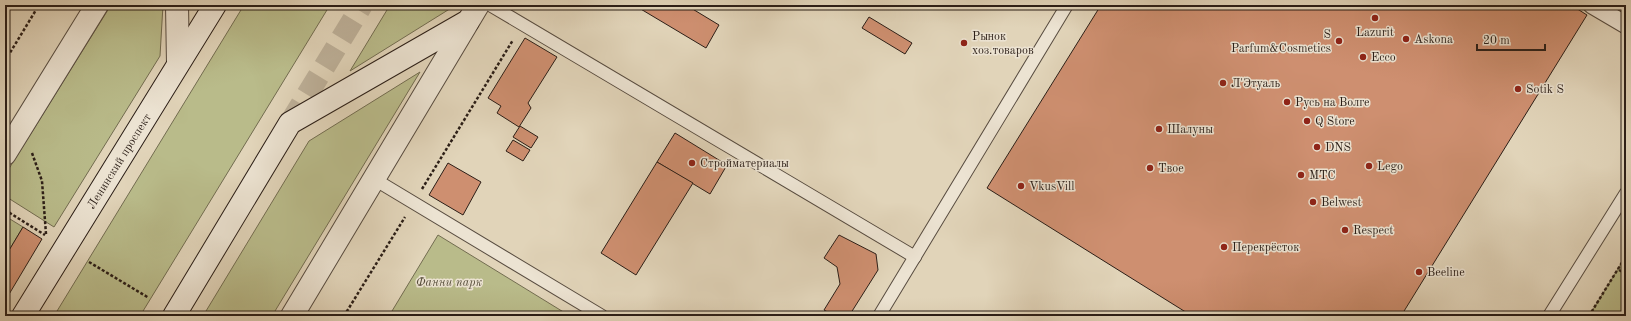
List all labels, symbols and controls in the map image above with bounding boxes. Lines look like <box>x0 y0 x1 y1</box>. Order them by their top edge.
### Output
marker: Lazurit <box>1370 13 1380 23</box>
scale bar <box>1477 26 1545 52</box>
place label: Lazurit <box>1356 27 1394 39</box>
place label: S Parfum&Cosmetics <box>1231 29 1331 55</box>
place label: Рынок хоз.товаров <box>972 31 1034 57</box>
marker: Askona <box>1401 34 1411 44</box>
place label: Askona <box>1414 34 1453 46</box>
text: 20 m <box>1483 35 1510 47</box>
marker: S Parfum&Cosmetics <box>1334 36 1344 46</box>
marker: Рынок хоз.товаров <box>959 38 969 48</box>
marker: Ecco <box>1358 52 1368 62</box>
place label: Ecco <box>1371 52 1396 64</box>
marker: Л'Этуаль <box>1218 78 1228 88</box>
place label: Л'Этуаль <box>1231 78 1281 90</box>
marker: Sotik S <box>1513 84 1523 94</box>
place label: Sotik S <box>1526 84 1564 96</box>
marker: Русь на Волге <box>1282 97 1292 107</box>
place label: Русь на Волге <box>1295 97 1370 109</box>
street label: Ленинский проспект <box>86 112 154 211</box>
marker: Q Store <box>1302 116 1312 126</box>
place label: Q Store <box>1315 116 1355 128</box>
marker: Шалуны <box>1154 124 1164 134</box>
place label: Шалуны <box>1167 124 1213 136</box>
marker: DNS <box>1312 142 1322 152</box>
place label: DNS <box>1325 142 1351 154</box>
marker: Стройматериалы <box>687 158 697 168</box>
place label: Стройматериалы <box>700 158 789 170</box>
marker: Lego <box>1364 161 1374 171</box>
place label: Lego <box>1377 161 1403 173</box>
marker: Твое <box>1145 163 1155 173</box>
place label: Твое <box>1158 163 1184 175</box>
marker: МТС <box>1296 170 1306 180</box>
place label: МТС <box>1309 170 1336 182</box>
marker: VkusVill <box>1016 181 1026 191</box>
place label: VkusVill <box>1029 181 1075 193</box>
marker: Belwest <box>1308 197 1318 207</box>
place label: Belwest <box>1321 197 1362 209</box>
marker: Respect <box>1340 225 1350 235</box>
place label: Respect <box>1353 225 1394 237</box>
marker: Перекрёсток <box>1219 242 1229 252</box>
place label: Перекрёсток <box>1232 242 1299 254</box>
marker: Beeline <box>1414 267 1424 277</box>
place label: Beeline <box>1427 267 1465 279</box>
park label: Фанни парк <box>416 277 483 289</box>

